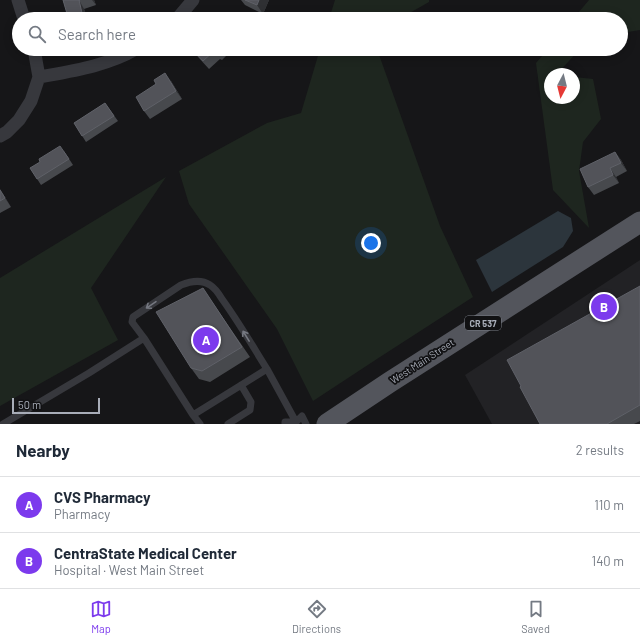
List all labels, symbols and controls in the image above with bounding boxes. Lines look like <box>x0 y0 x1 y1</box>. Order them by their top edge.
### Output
search box <box>12 12 628 56</box>
icon: search <box>26 23 48 45</box>
text: Search here <box>58 25 136 43</box>
north arrow <box>544 68 580 104</box>
your location <box>361 233 381 253</box>
pin: B <box>591 292 617 322</box>
one-way arrow <box>146 301 157 309</box>
road number: CR 537 <box>465 316 501 330</box>
pin: A <box>193 325 219 355</box>
one-way arrow <box>242 330 250 342</box>
street label: West Main Street <box>388 336 456 386</box>
scale bar <box>12 396 100 415</box>
text: 50 m <box>18 398 41 411</box>
text: Nearby <box>16 440 70 460</box>
text: 2 results <box>576 442 624 458</box>
text: CVS Pharmacy <box>54 488 151 506</box>
text: A <box>25 497 33 513</box>
text: 110 m <box>594 497 624 513</box>
text: Pharmacy <box>54 506 110 522</box>
text: CentraState Medical Center <box>54 544 237 562</box>
text: B <box>25 553 33 569</box>
text: 140 m <box>592 553 624 569</box>
text: Hospital · West Main Street <box>54 562 204 578</box>
tab: Map <box>90 598 112 635</box>
tab: Directions <box>292 598 341 635</box>
tab: Saved <box>521 598 550 635</box>

